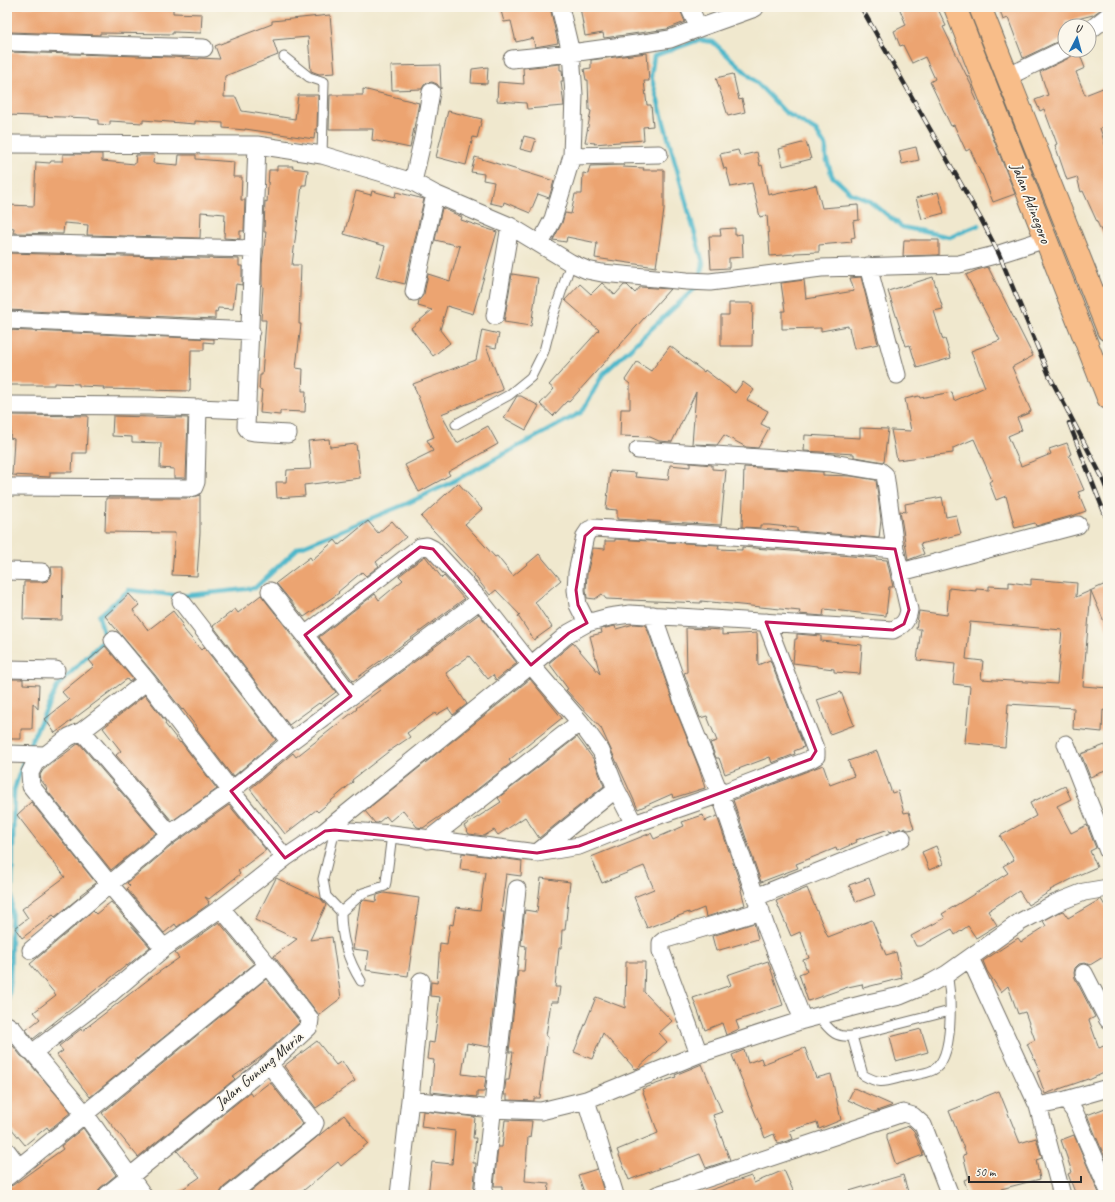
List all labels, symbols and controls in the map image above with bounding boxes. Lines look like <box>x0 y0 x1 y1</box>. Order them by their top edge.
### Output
north arrow <box>1057 18 1097 58</box>
text: U <box>1075 21 1084 36</box>
street label: Jalan Adinegoro <box>1006 159 1056 247</box>
street label: Jalan Gunung Muria <box>210 1027 308 1113</box>
scale bar <box>969 1158 1081 1184</box>
text: 50 m <box>975 1164 997 1180</box>

